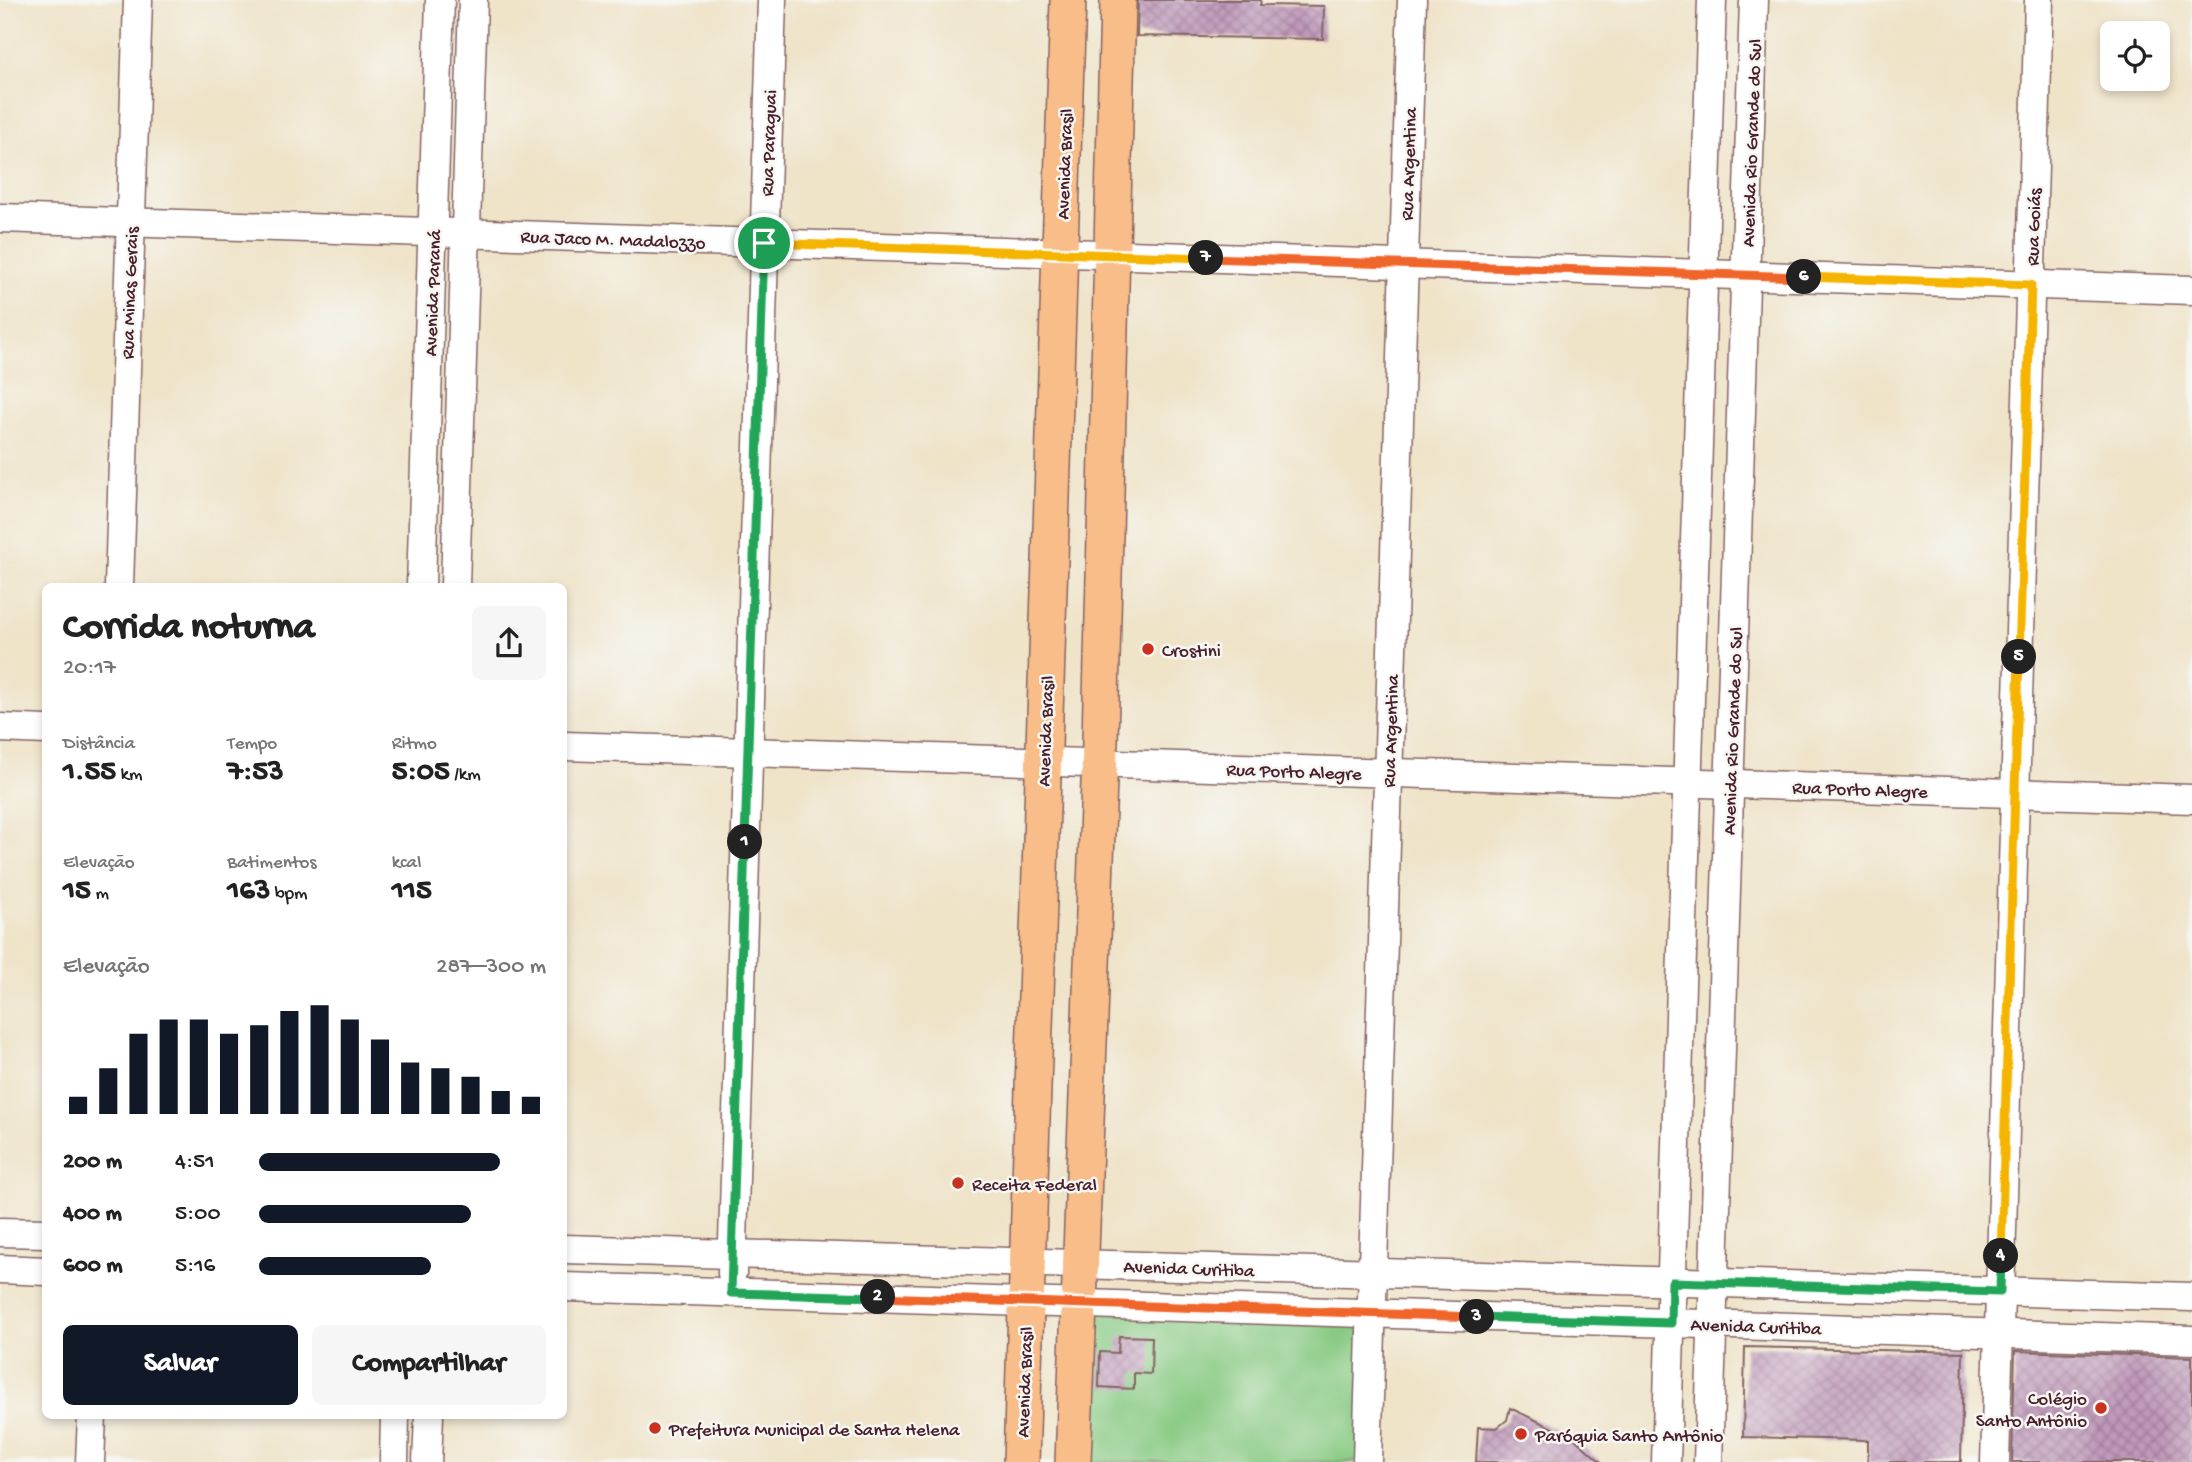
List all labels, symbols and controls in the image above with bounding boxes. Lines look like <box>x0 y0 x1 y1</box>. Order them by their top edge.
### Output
map controls <box>2100 21 2170 91</box>
button: locate <box>2100 21 2170 91</box>
street label: Avenida Rio Grande do Sul <box>1738 39 1769 248</box>
street label: Rua Paraguai <box>757 89 784 197</box>
street label: Rua Argentina <box>1397 106 1424 221</box>
street label: Avenida Brasil <box>1053 108 1080 220</box>
street label: Rua Goiás <box>2023 187 2048 266</box>
pin <box>734 213 794 273</box>
icon: arrive <box>745 224 783 262</box>
street label: Rua Minas Gerais <box>118 226 145 360</box>
street label: Rua Jaco M. Madalozzo <box>520 227 706 256</box>
street label: Avenida Paraná <box>421 228 448 357</box>
pin: 7 <box>1188 240 1224 276</box>
text: 7 <box>1201 246 1210 269</box>
pin: 6 <box>1786 260 1822 294</box>
text: 6 <box>1799 265 1808 288</box>
button: share <box>472 606 546 680</box>
text: Corrida noturna <box>63 607 315 651</box>
street label: Avenida Rio Grande do Sul <box>1719 627 1750 836</box>
pin: 5 <box>2002 640 2036 674</box>
marker: Crostini <box>1140 641 1156 657</box>
place label: Crostini <box>1162 641 1221 664</box>
text: 5 <box>2014 645 2024 668</box>
text: 20:17 <box>63 655 116 682</box>
street label: Rua Argentina <box>1379 673 1406 788</box>
street label: Avenida Brasil <box>1034 675 1061 787</box>
text: Distância <box>63 733 135 756</box>
text: Tempo <box>227 733 277 756</box>
text: Ritmo <box>392 733 437 756</box>
text: 1.55 <box>63 756 116 791</box>
text: 7:53 <box>227 756 284 791</box>
text: 5:05 <box>392 756 450 791</box>
street label: Rua Porto Alegre <box>1226 760 1362 787</box>
text: km <box>116 764 143 787</box>
text: /km <box>450 764 481 787</box>
street label: Rua Porto Alegre <box>1792 778 1928 805</box>
pin: 1 <box>728 824 762 860</box>
text: 1 <box>741 830 748 853</box>
text: Elevação <box>63 852 135 875</box>
text: Batimentos <box>227 852 316 875</box>
text: kcal <box>392 852 421 875</box>
text: 15 <box>63 875 91 910</box>
text: 163 <box>227 875 270 910</box>
text: 115 <box>392 875 432 910</box>
text: m <box>91 883 109 906</box>
text: bpm <box>270 883 308 906</box>
text: Elevação <box>63 954 150 981</box>
text: 287–300 m <box>436 954 546 981</box>
text: 200 m <box>63 1149 122 1176</box>
text: 4:51 <box>175 1149 215 1176</box>
marker: Receita Federal <box>950 1175 966 1191</box>
place label: Receita Federal <box>972 1175 1097 1198</box>
text: 400 m <box>63 1201 122 1228</box>
text: 5:00 <box>175 1201 220 1228</box>
pin: 4 <box>1983 1238 2018 1274</box>
text: 4 <box>1996 1244 2005 1267</box>
text: 600 m <box>63 1253 123 1280</box>
text: 5:16 <box>175 1253 215 1280</box>
street label: Avenida Curitiba <box>1123 1257 1256 1284</box>
pin: 2 <box>860 1280 896 1314</box>
text: 2 <box>873 1285 882 1308</box>
pin: 3 <box>1460 1300 1494 1334</box>
text: 3 <box>1472 1305 1481 1328</box>
street label: Avenida Curitiba <box>1690 1315 1823 1342</box>
button: Salvar <box>63 1325 298 1405</box>
button: Compartilhar <box>312 1325 546 1405</box>
street label: Avenida Brasil <box>1013 1326 1040 1438</box>
place label: Colégio Santo Antônio <box>1976 1389 2087 1434</box>
marker: Colégio Santo Antônio <box>2093 1400 2109 1416</box>
marker: Prefeitura Municipal de Santa Helena <box>647 1420 663 1436</box>
place label: Prefeitura Municipal de Santa Helena <box>668 1420 961 1443</box>
marker: Paróquia Santo Antônio <box>1513 1426 1529 1442</box>
place label: Paróquia Santo Antônio <box>1534 1426 1724 1449</box>

